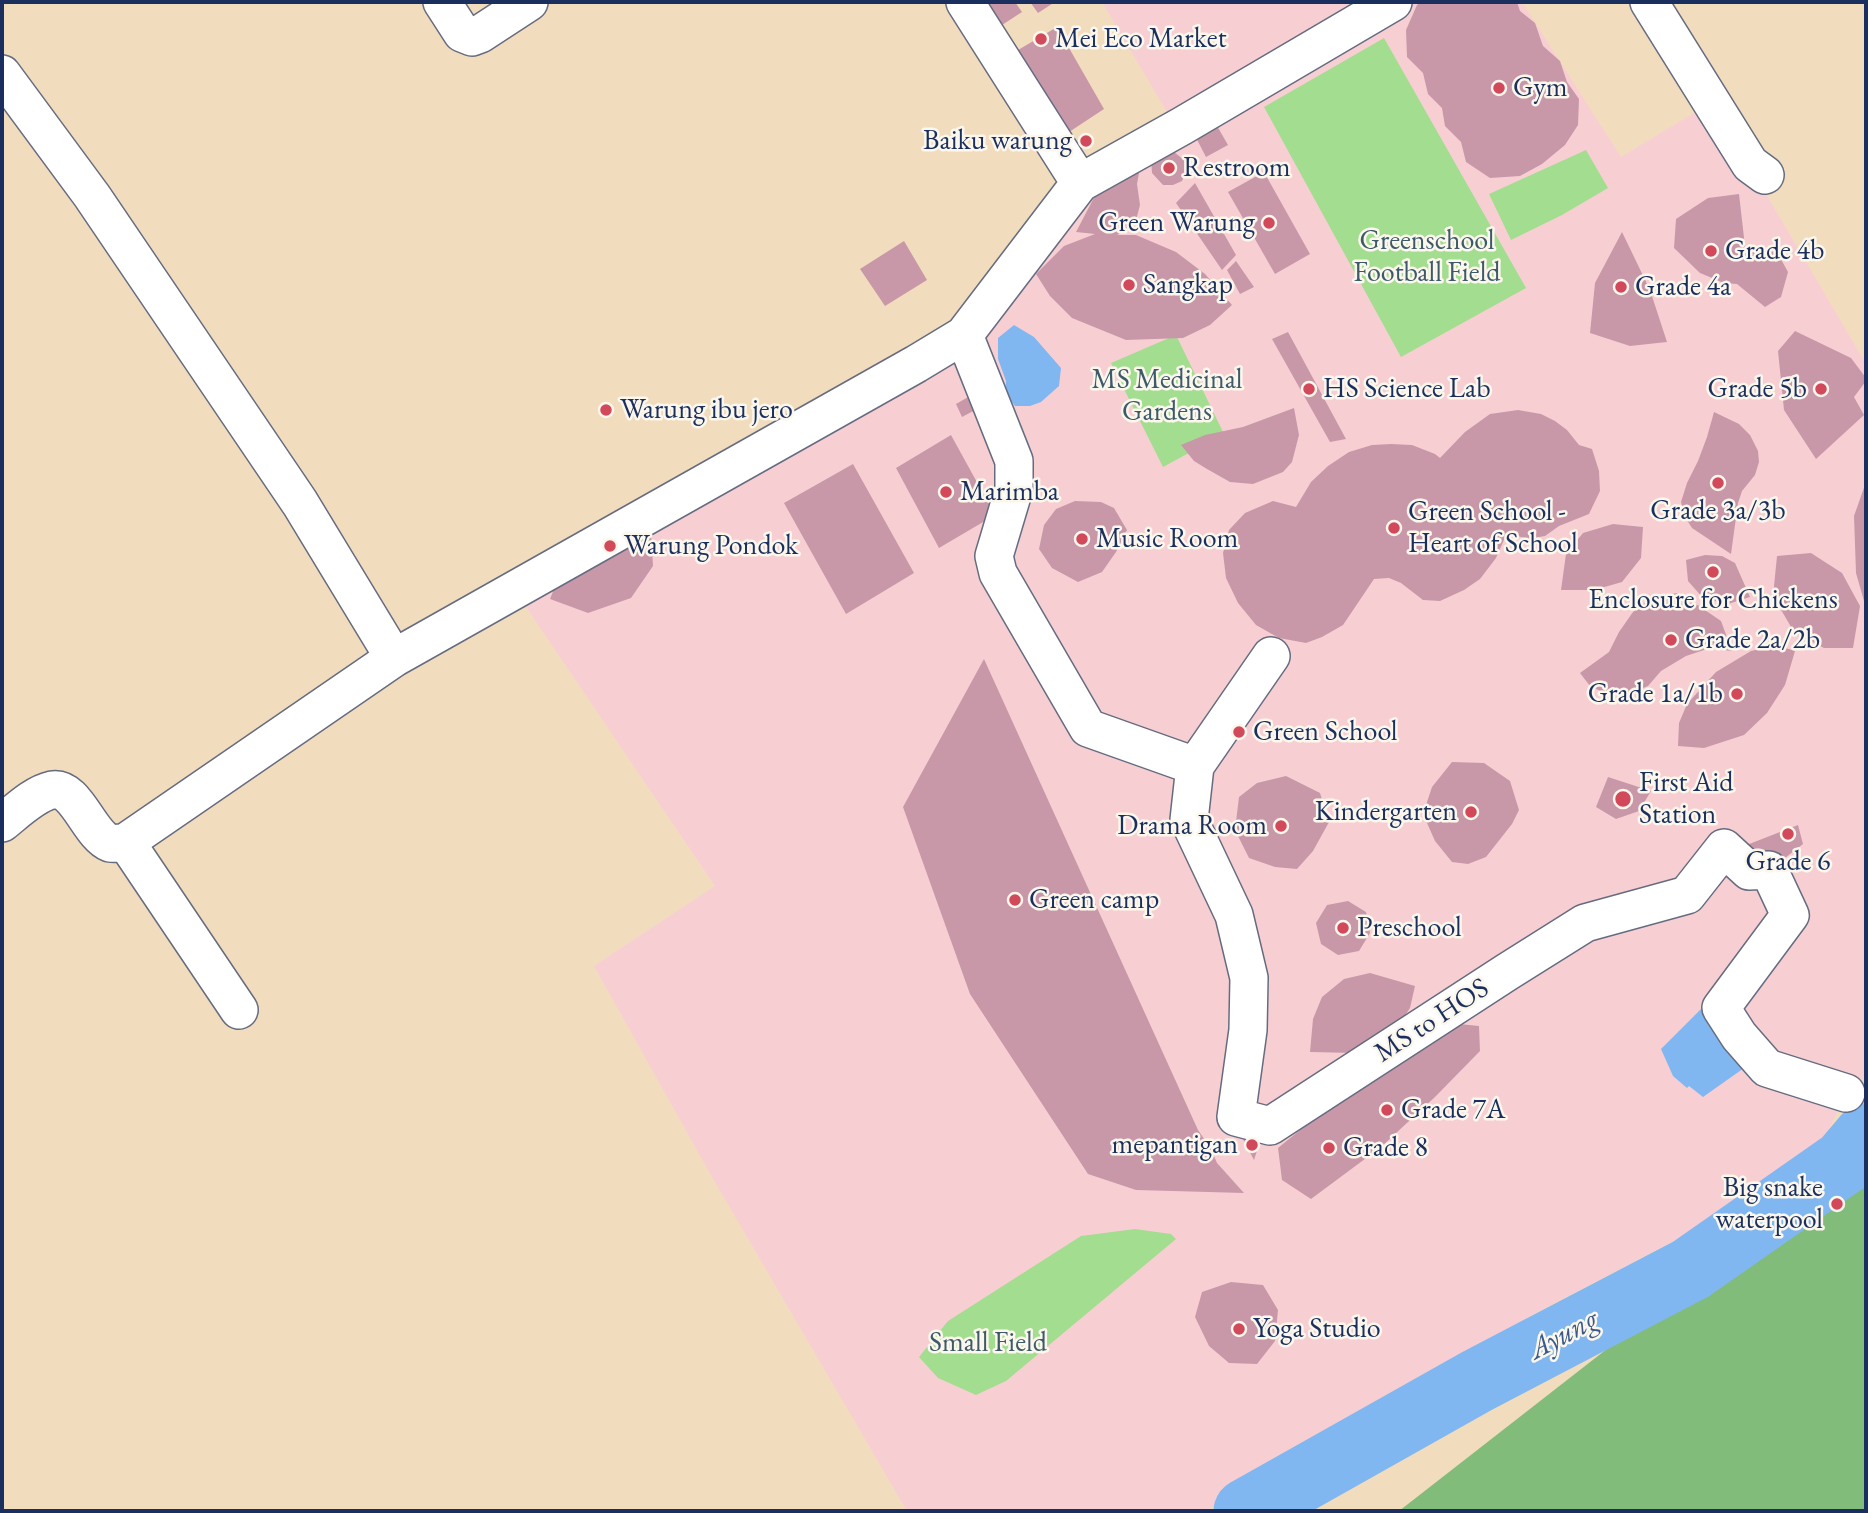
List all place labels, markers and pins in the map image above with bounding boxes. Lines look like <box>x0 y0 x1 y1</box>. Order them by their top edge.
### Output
place label: Mei Eco Market <box>1055 22 1226 56</box>
marker: Mei Eco Market <box>1033 31 1049 47</box>
place label: Gym <box>1513 71 1567 105</box>
marker: Gym <box>1491 80 1507 96</box>
place label: Baiku warung <box>923 124 1072 158</box>
marker: Baiku warung <box>1078 133 1094 149</box>
place label: Restroom <box>1183 151 1291 185</box>
marker: Restroom <box>1161 160 1177 176</box>
place label: Green Warung <box>1098 206 1255 240</box>
marker: Green Warung <box>1261 215 1277 231</box>
place label: Grade 4b <box>1725 234 1824 268</box>
marker: Grade 4b <box>1703 243 1719 259</box>
place label: Sangkap <box>1143 268 1233 302</box>
place label: Grade 4a <box>1635 270 1731 304</box>
marker: Sangkap <box>1121 277 1137 293</box>
marker: Grade 4a <box>1613 279 1629 295</box>
place label: HS Science Lab <box>1323 372 1491 406</box>
place label: Grade 5b <box>1708 372 1807 406</box>
marker: HS Science Lab <box>1301 381 1317 397</box>
marker: Grade 5b <box>1813 381 1829 397</box>
place label: Warung ibu jero <box>620 393 793 427</box>
marker: Warung ibu jero <box>598 402 614 418</box>
place label: Marimba <box>960 475 1059 509</box>
marker: Grade 3a/3b <box>1710 475 1726 491</box>
marker: Marimba <box>938 484 954 500</box>
place label: Grade 3a/3b <box>1650 494 1786 528</box>
place label: Green School - Heart of School <box>1408 495 1578 561</box>
marker: Green School - Heart of School <box>1386 520 1402 536</box>
place label: Music Room <box>1096 522 1238 556</box>
place label: Warung Pondok <box>624 529 798 563</box>
marker: Music Room <box>1074 531 1090 547</box>
marker: Warung Pondok <box>602 538 618 554</box>
marker: Enclosure for Chickens <box>1705 564 1721 580</box>
place label: Enclosure for Chickens <box>1588 583 1838 617</box>
place label: Grade 2a/2b <box>1685 623 1820 657</box>
marker: Grade 2a/2b <box>1663 632 1679 648</box>
place label: Grade 1a/1b <box>1588 677 1723 711</box>
marker: Grade 1a/1b <box>1729 686 1745 702</box>
place label: Green School <box>1253 715 1398 749</box>
marker: Green School <box>1231 724 1247 740</box>
place label: First Aid Station <box>1639 766 1733 832</box>
marker: First Aid Station <box>1613 789 1633 809</box>
place label: Kindergarten <box>1315 795 1457 829</box>
marker: Kindergarten <box>1463 804 1479 820</box>
place label: Drama Room <box>1117 809 1267 843</box>
marker: Drama Room <box>1273 818 1289 834</box>
marker: Grade 6 <box>1780 826 1796 842</box>
place label: Grade 6 <box>1745 845 1831 879</box>
place label: Green camp <box>1029 883 1159 917</box>
marker: Green camp <box>1007 892 1023 908</box>
place label: Preschool <box>1357 911 1462 945</box>
marker: Preschool <box>1335 920 1351 936</box>
place label: Grade 7A <box>1401 1093 1505 1127</box>
marker: Grade 7A <box>1379 1102 1395 1118</box>
place label: mepantigan <box>1112 1128 1238 1162</box>
place label: Grade 8 <box>1343 1131 1428 1165</box>
marker: mepantigan <box>1244 1137 1260 1153</box>
marker: Grade 8 <box>1321 1140 1337 1156</box>
place label: Big snake waterpool <box>1715 1171 1823 1237</box>
marker: Big snake waterpool <box>1829 1196 1845 1212</box>
place label: Yoga Studio <box>1253 1312 1381 1346</box>
marker: Yoga Studio <box>1231 1321 1247 1337</box>

